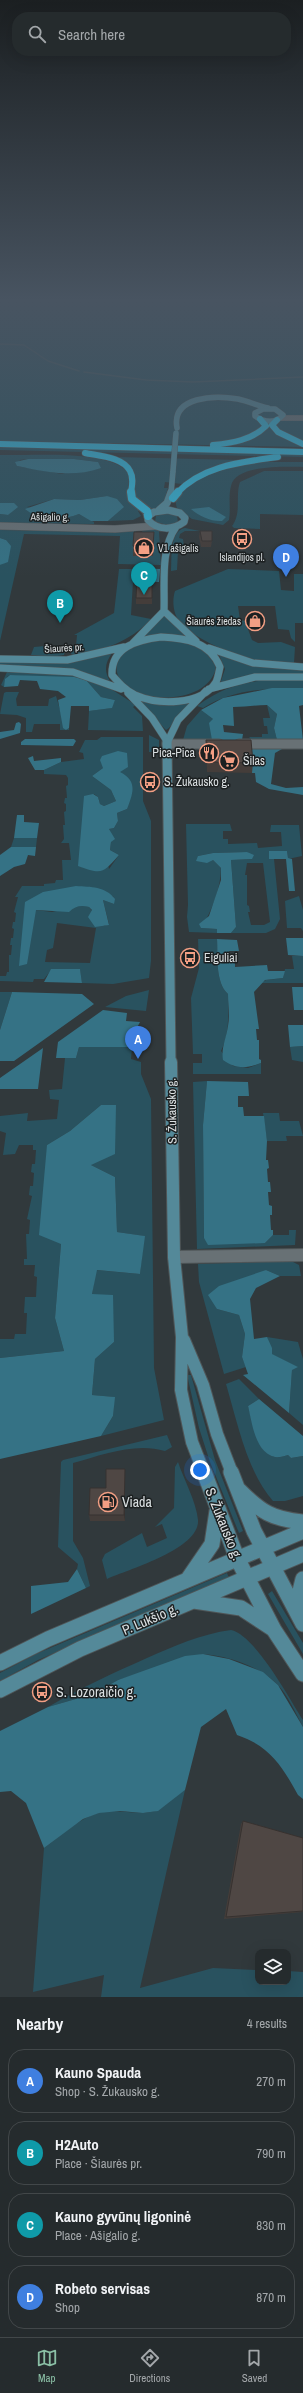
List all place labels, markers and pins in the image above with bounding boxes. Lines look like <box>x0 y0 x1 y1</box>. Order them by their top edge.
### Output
bus stop icon: Islandijos pl. <box>231 528 253 550</box>
shop icon: V1 ašigalis <box>133 537 155 559</box>
place label: V1 ašigalis <box>158 542 199 555</box>
pin: D <box>273 544 299 577</box>
place label: Islandijos pl. <box>219 551 265 564</box>
pin: C <box>131 562 157 595</box>
pin: B <box>47 590 73 623</box>
shop icon: Šiaurės žiedas <box>244 610 266 632</box>
place label: Šiaurės žiedas <box>186 615 241 628</box>
restaurant icon: Pica-Pica <box>198 742 220 764</box>
place label: Pica-Pica <box>152 745 196 761</box>
supermarket icon: Šilas <box>218 750 240 772</box>
place label: Šilas <box>243 753 265 769</box>
bus stop icon: S. Žukausko g. <box>139 771 161 793</box>
place label: S. Žukausko g. <box>164 774 230 790</box>
bus stop icon: Eiguliai <box>179 947 201 969</box>
place label: Eiguliai <box>204 950 237 966</box>
pin: A <box>125 1026 151 1059</box>
fuel station icon: Viada <box>97 1491 119 1513</box>
place label: Viada <box>122 1493 152 1511</box>
bus stop icon: S. Lozoraičio g. <box>31 1681 53 1703</box>
place label: S. Lozoraičio g. <box>56 1683 136 1701</box>

